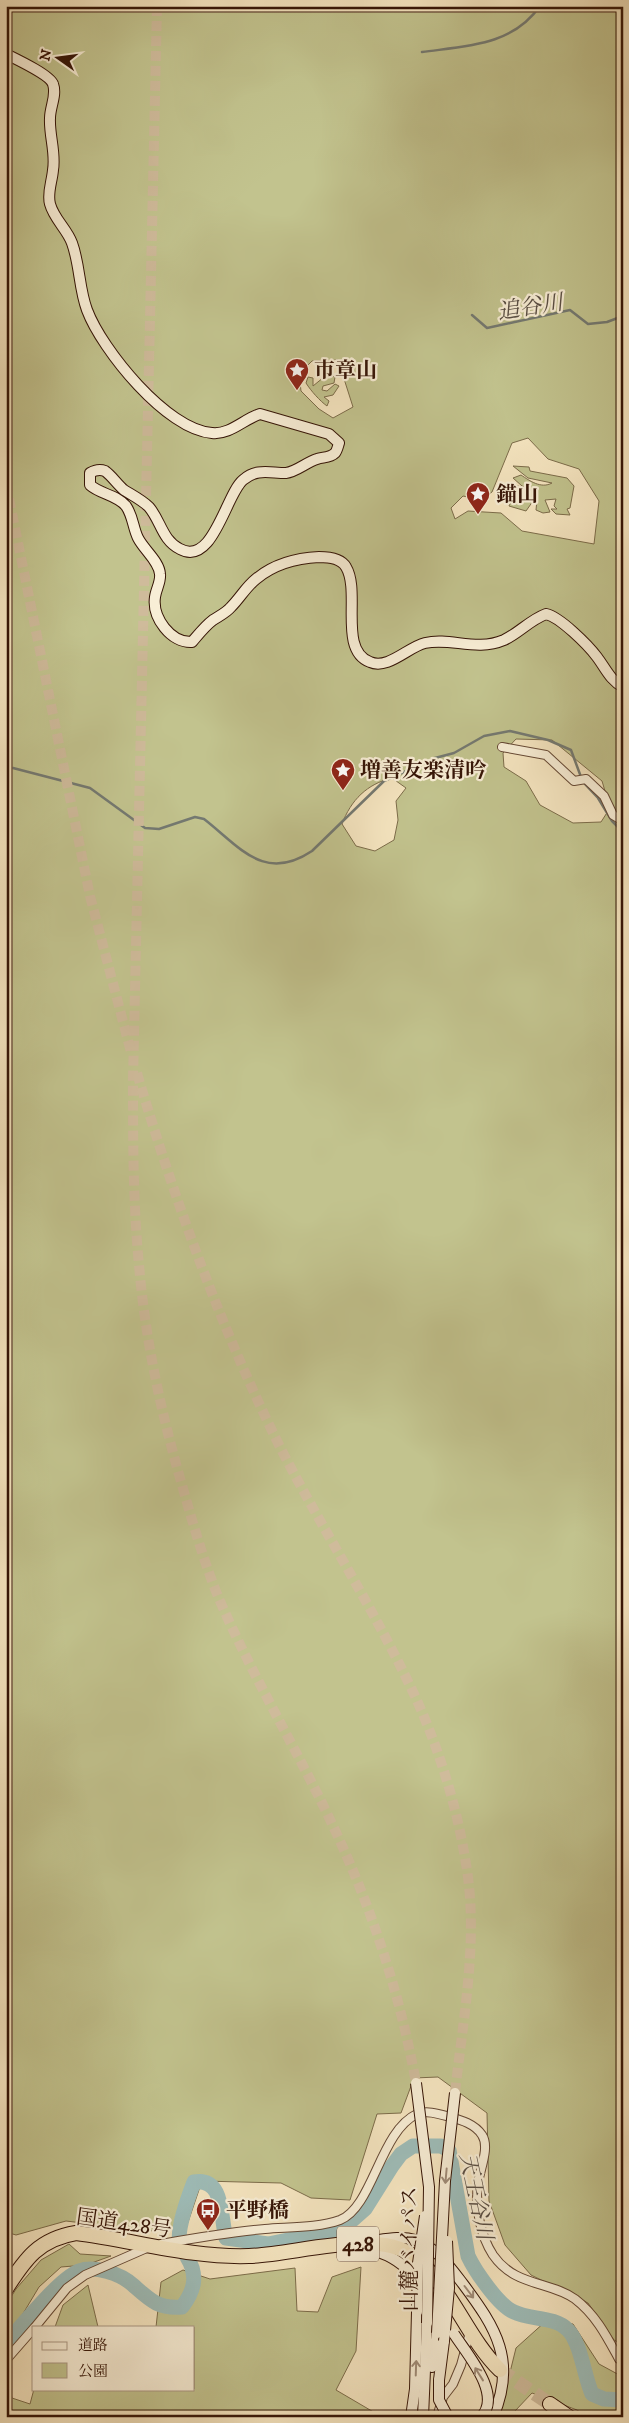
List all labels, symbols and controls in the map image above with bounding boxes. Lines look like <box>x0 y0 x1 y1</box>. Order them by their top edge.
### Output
north arrow <box>32 32 82 82</box>
text: N <box>36 47 57 63</box>
water label: 追谷川 <box>496 289 567 326</box>
place icon: 市章山 <box>284 357 310 391</box>
place label: 市章山 <box>314 358 377 384</box>
place icon: 錨山 <box>465 481 491 515</box>
place label: 錨山 <box>496 482 538 508</box>
place icon: 増善友楽清吟 <box>330 757 356 791</box>
place label: 増善友楽清吟 <box>360 758 487 784</box>
water label: 天王谷川 <box>453 2150 498 2244</box>
one-way arrow <box>441 2168 450 2184</box>
street label: 山麓バイパス <box>397 2186 423 2312</box>
bus stop icon: 平野橋 <box>195 2197 221 2231</box>
place label: 平野橋 <box>226 2198 289 2224</box>
street label: 国道428号 <box>75 2204 173 2244</box>
road number: 428 <box>337 2226 379 2262</box>
one-way arrow <box>464 2285 474 2299</box>
legend <box>32 2326 195 2390</box>
text: 道路 <box>78 2336 108 2355</box>
one-way arrow <box>411 2361 421 2377</box>
text: 公園 <box>78 2362 108 2381</box>
one-way arrow <box>474 2367 485 2381</box>

